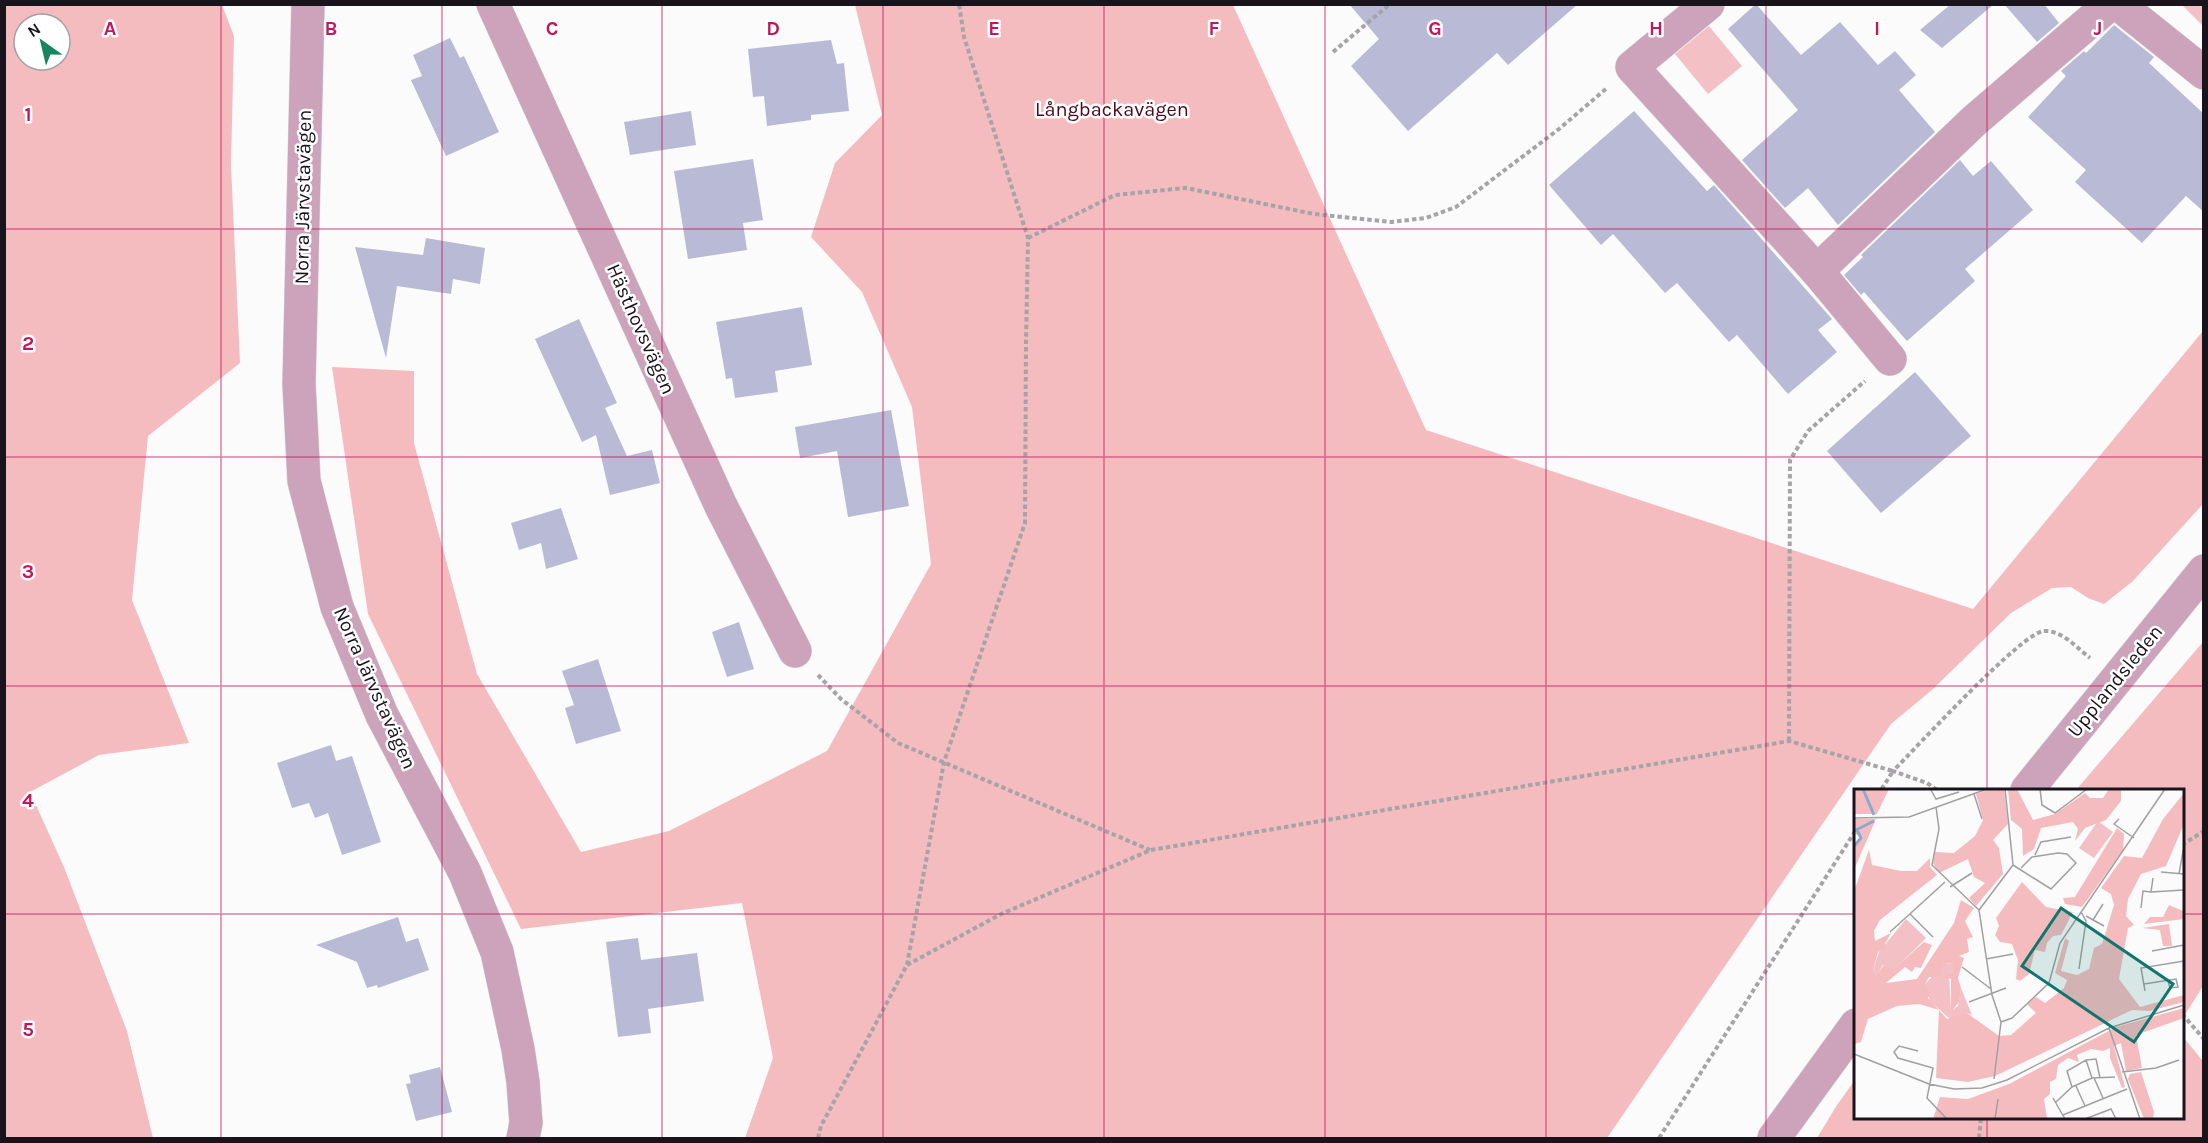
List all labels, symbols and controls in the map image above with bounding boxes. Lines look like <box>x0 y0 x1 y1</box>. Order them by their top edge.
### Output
north arrow <box>12 12 72 72</box>
text: A <box>104 17 117 40</box>
text: B <box>325 17 337 40</box>
text: C <box>546 17 558 40</box>
text: D <box>766 17 780 40</box>
text: E <box>988 17 1000 40</box>
text: F <box>1209 17 1220 40</box>
text: G <box>1428 17 1442 40</box>
text: H <box>1649 17 1663 40</box>
text: I <box>1874 17 1880 40</box>
text: J <box>2094 17 2102 40</box>
text: N <box>24 19 44 41</box>
park label: Långbackavägen <box>1035 98 1189 121</box>
text: 1 <box>24 103 32 126</box>
street label: Norra Järvstavägen <box>290 109 316 285</box>
street label: Hästhovsvägen <box>602 260 680 398</box>
text: 2 <box>22 332 34 355</box>
text: 3 <box>22 560 34 583</box>
street label: Norra Järvstavägen <box>329 603 421 773</box>
street label: Upplandsleden <box>2063 620 2167 742</box>
text: 4 <box>22 789 34 812</box>
inset map <box>1854 789 2184 1119</box>
text: 5 <box>22 1018 34 1041</box>

